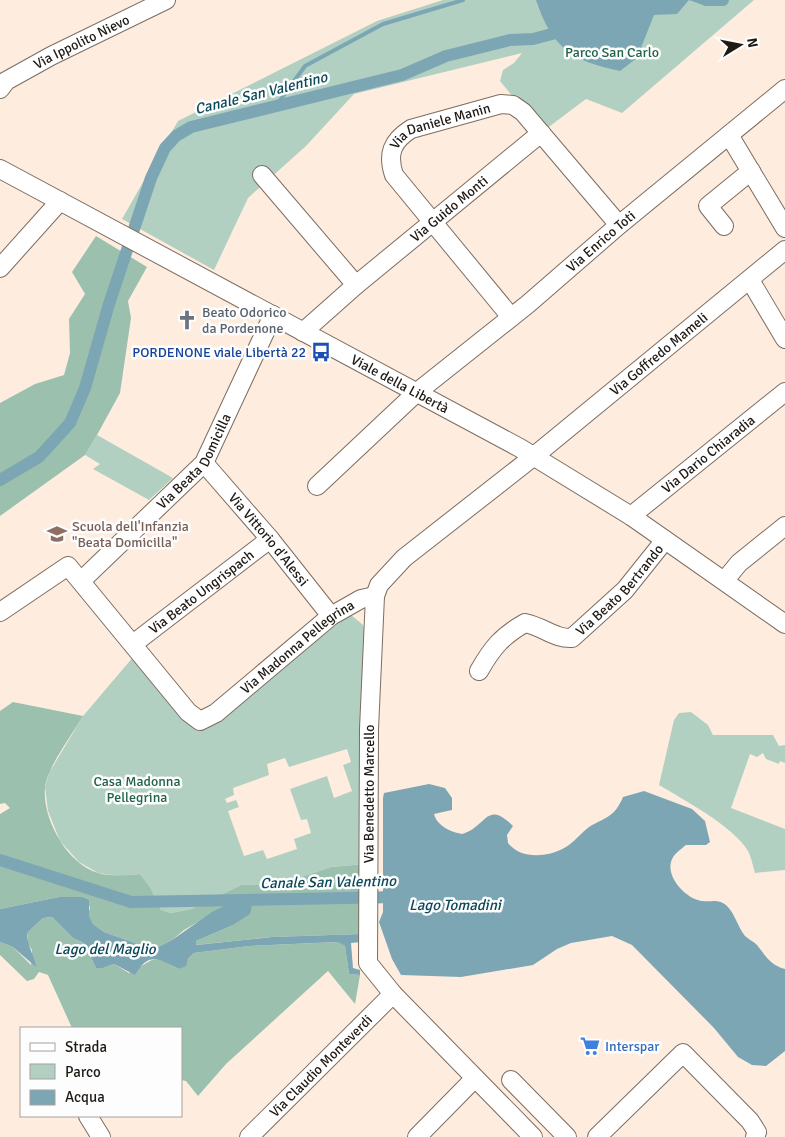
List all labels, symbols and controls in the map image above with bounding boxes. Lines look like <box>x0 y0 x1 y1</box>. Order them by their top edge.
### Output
street label: Via Ippolito Nievo <box>30 11 132 73</box>
north arrow <box>715 20 765 70</box>
text: N <box>743 37 762 49</box>
park label: Parco San Carlo <box>565 44 659 61</box>
water label: Canale San Valentino <box>193 68 330 118</box>
street label: Via Daniele Manin <box>386 99 492 152</box>
street label: Via Guido Monti <box>407 172 491 246</box>
street label: Via Enrico Toti <box>563 207 639 275</box>
place label: Beato Odorico da Pordenone <box>202 304 286 337</box>
church icon: Beato Odorico da Pordenone <box>176 309 198 331</box>
street label: Via Goffredo Mameli <box>606 309 711 399</box>
bus stop icon: PORDENONE viale Libertà 22 <box>310 341 332 363</box>
place label: PORDENONE viale Libertà 22 <box>132 344 306 361</box>
street label: Viale della Libertà <box>348 350 452 417</box>
street label: Via Beata Domicilla <box>153 411 234 513</box>
street label: Via Dario Chiaradia <box>658 411 758 497</box>
street label: Via Vittorio d'Alessi <box>225 489 312 589</box>
place label: Scuola dell'Infanzia "Beata Domicilla" <box>72 518 189 551</box>
school or university icon: Scuola dell'Infanzia "Beata Domicilla" <box>46 523 68 545</box>
street label: Via Beato Bertrando <box>572 541 667 639</box>
street label: Via Beato Ungrispach <box>145 546 257 637</box>
street label: Via Madonna Pellegrina <box>237 596 357 697</box>
street label: Via Benedetto Marcello <box>360 724 378 863</box>
park label: Casa Madonna Pellegrina <box>93 773 181 806</box>
water label: Canale San Valentino <box>260 872 397 892</box>
water label: Lago Tomadini <box>409 896 503 914</box>
water label: Lago del Maglio <box>54 940 157 958</box>
street label: Via Claudio Monteverdi <box>266 1011 376 1121</box>
legend <box>20 1027 182 1117</box>
supermarket icon: Interspar <box>579 1035 601 1057</box>
text: Strada <box>65 1038 107 1056</box>
place label: Interspar <box>605 1038 660 1055</box>
text: Parco <box>65 1063 101 1081</box>
text: Acqua <box>65 1088 105 1106</box>

